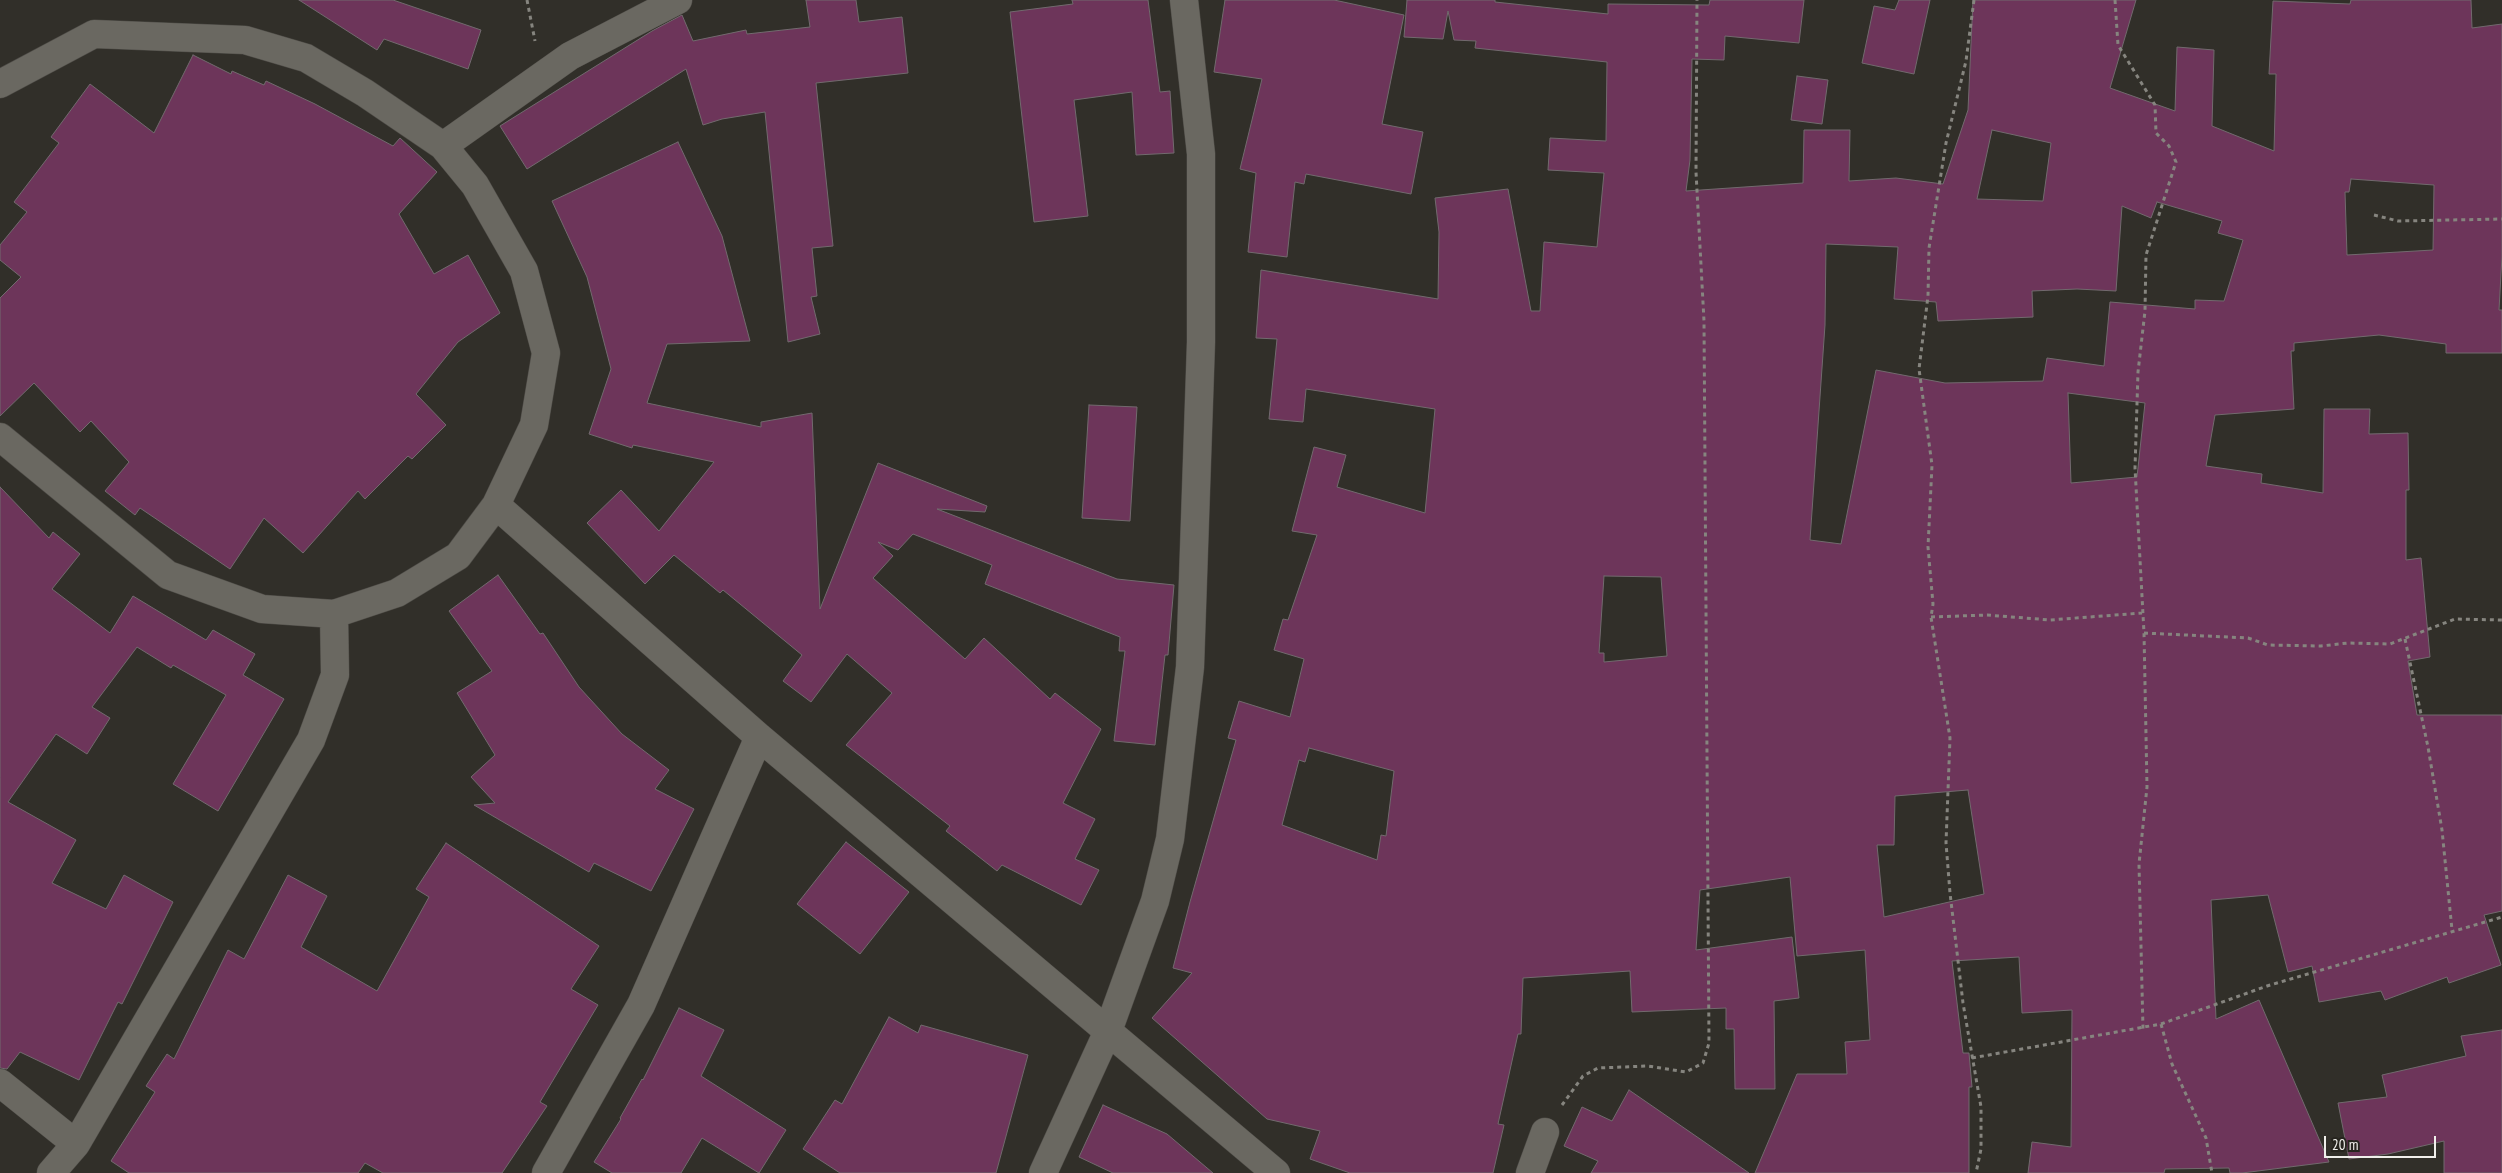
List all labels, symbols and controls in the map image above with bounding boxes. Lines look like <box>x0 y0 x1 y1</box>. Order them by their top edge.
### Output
scale bar <box>2327 1126 2440 1158</box>
text: 20 m <box>2332 1135 2358 1154</box>

